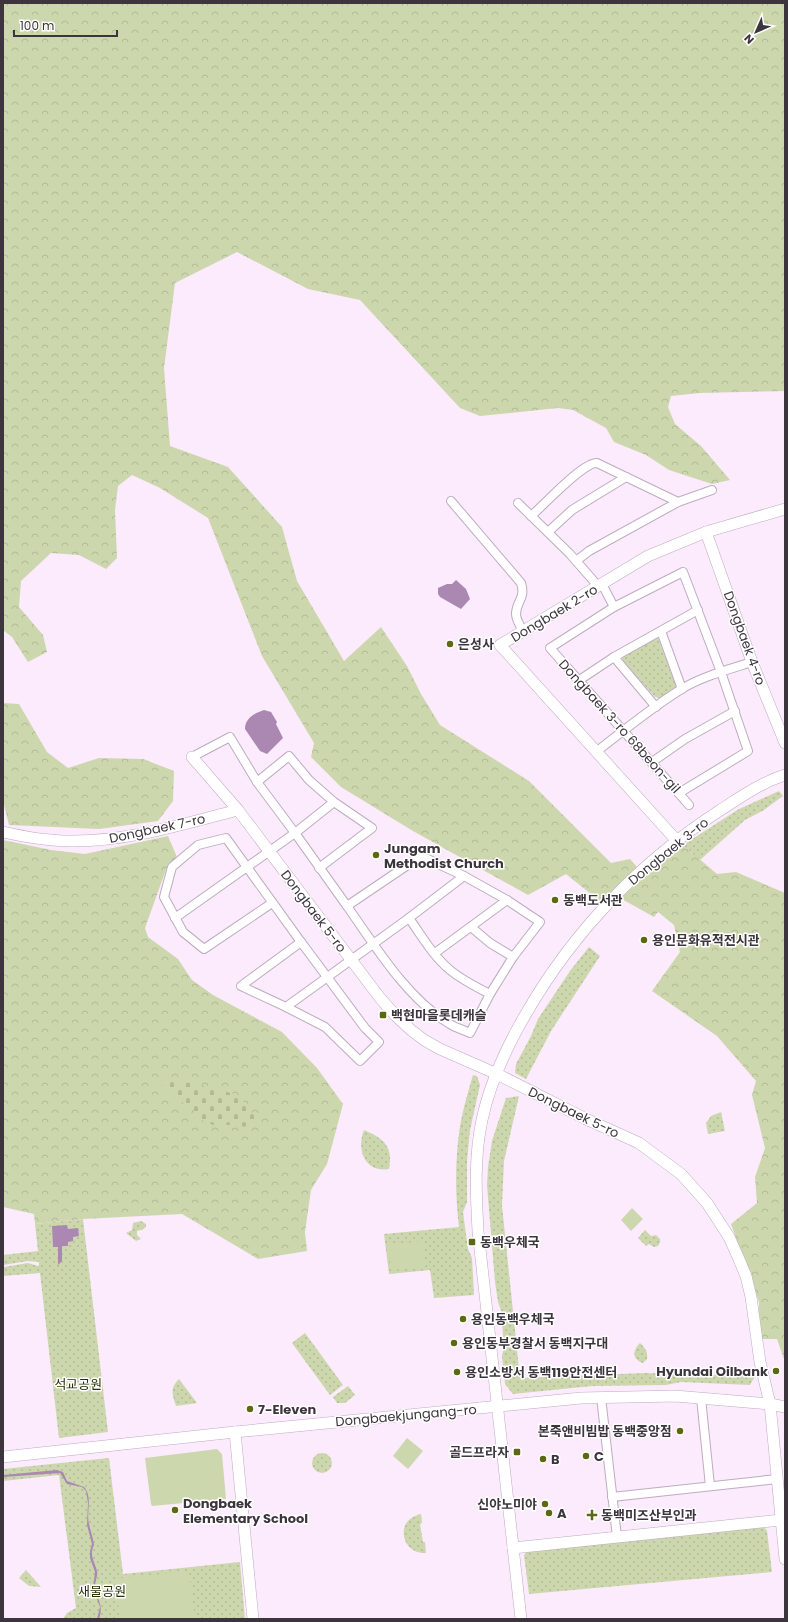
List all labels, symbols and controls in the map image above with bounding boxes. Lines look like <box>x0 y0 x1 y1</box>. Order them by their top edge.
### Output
scale bar <box>14 12 117 38</box>
north arrow <box>736 12 776 52</box>
text: 100 m <box>20 17 54 34</box>
text: N <box>740 30 758 48</box>
street label: Dongbaek 2-ro <box>507 580 601 647</box>
street label: Dongbaek 4-ro <box>719 588 770 688</box>
place label: 은성사 <box>458 635 494 654</box>
marker: 은성사 <box>445 639 455 649</box>
street label: Dongbaek 3-ro 68beon-gil <box>554 655 685 797</box>
street label: Dongbaek 7-ro <box>107 809 207 848</box>
street label: Dongbaek 3-ro <box>624 813 713 890</box>
place label: Jungam Methodist Church <box>384 839 504 873</box>
marker: Jungam Methodist Church <box>371 850 381 860</box>
street label: Dongbaek 5-ro <box>276 866 351 957</box>
place label: 동백도서관 <box>563 891 623 910</box>
marker: 동백도서관 <box>550 895 560 905</box>
place label: 용인문화유적전시관 <box>652 931 760 950</box>
marker: 용인문화유적전시관 <box>639 935 649 945</box>
place label: 백현마을롯데캐슬 <box>391 1006 487 1025</box>
marker: 백현마을롯데캐슬 <box>378 1010 388 1020</box>
street label: Dongbaek 5-ro <box>525 1082 622 1143</box>
place label: 동백우체국 <box>480 1233 540 1252</box>
marker: 동백우체국 <box>467 1237 477 1247</box>
place label: 용인동백우체국 <box>471 1310 555 1329</box>
marker: 용인동백우체국 <box>458 1314 468 1324</box>
place label: 용인동부경찰서 동백지구대 <box>462 1334 608 1353</box>
marker: 용인동부경찰서 동백지구대 <box>449 1338 459 1348</box>
place label: Hyundai Oilbank <box>656 1362 768 1381</box>
place label: 용인소방서 동백119안전센터 <box>465 1363 617 1382</box>
marker: Hyundai Oilbank <box>771 1366 781 1376</box>
marker: 용인소방서 동백119안전센터 <box>452 1367 462 1377</box>
park label: 석교공원 <box>54 1375 102 1394</box>
place label: 7-Eleven <box>258 1400 317 1419</box>
street label: Dongbaekjungang-ro <box>335 1400 478 1431</box>
marker: 7-Eleven <box>245 1404 255 1414</box>
place label: 본죽앤비빔밥 동백중앙점 <box>538 1422 672 1441</box>
marker: 본죽앤비빔밥 동백중앙점 <box>675 1426 685 1436</box>
place label: 골드프라자 <box>449 1443 509 1462</box>
marker: 골드프라자 <box>512 1447 522 1457</box>
place label: C <box>594 1447 604 1466</box>
place label: B <box>551 1450 560 1469</box>
marker: C <box>581 1451 591 1461</box>
marker: B <box>538 1454 548 1464</box>
place label: Dongbaek Elementary School <box>183 1494 308 1528</box>
place label: 신야노미야 <box>477 1495 537 1514</box>
marker: 신야노미야 <box>540 1499 550 1509</box>
place label: A <box>557 1504 567 1523</box>
marker: Dongbaek Elementary School <box>170 1505 180 1515</box>
place label: 동백미즈산부인과 <box>601 1506 697 1525</box>
marker: A <box>544 1508 554 1518</box>
marker: 동백미즈산부인과 <box>586 1509 598 1521</box>
park label: 새물공원 <box>78 1582 126 1601</box>

